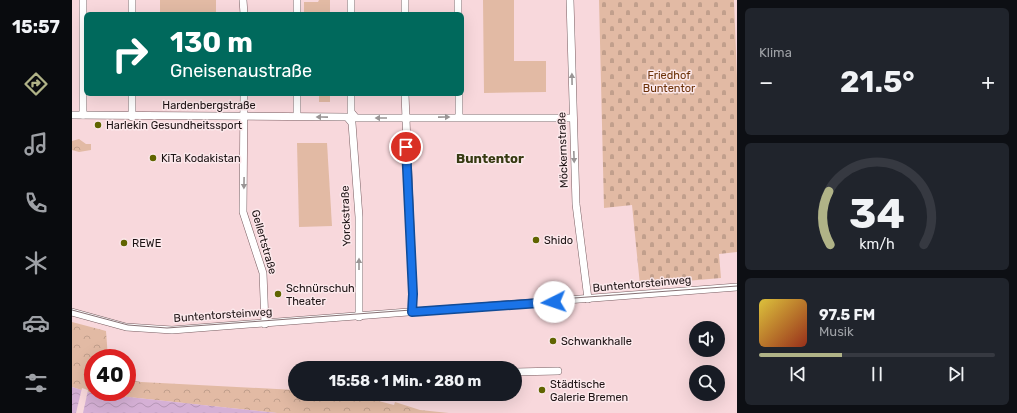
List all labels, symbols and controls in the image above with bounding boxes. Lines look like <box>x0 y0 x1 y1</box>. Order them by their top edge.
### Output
text: 15:57 <box>12 16 60 38</box>
text: 130 m <box>170 26 253 59</box>
icon: right <box>104 28 156 80</box>
text: Klima <box>759 45 792 60</box>
text: Gneisenaustraße <box>170 60 312 82</box>
text: 21.5° <box>840 64 915 100</box>
park label: Friedhof Buntentor <box>643 69 696 95</box>
text: − <box>759 69 773 96</box>
text: + <box>981 69 995 96</box>
icon: directions <box>22 70 50 98</box>
one-way arrow <box>569 72 575 85</box>
street label: Hardenbergstraße <box>162 99 256 112</box>
street label: Möckernstraße <box>555 112 571 188</box>
one-way arrow <box>316 113 328 120</box>
one-way arrow <box>438 114 451 120</box>
one-way arrow <box>374 115 387 121</box>
place label: Harlekin Gesundheitssport <box>106 119 243 132</box>
marker: Harlekin Gesundheitssport <box>93 120 103 130</box>
icon: music <box>22 130 50 158</box>
pin <box>389 130 423 164</box>
icon: arrive <box>395 136 417 158</box>
district label: Buntentor <box>456 151 524 166</box>
one-way arrow <box>571 151 577 164</box>
place label: KiTa Kodakistan <box>161 152 241 165</box>
marker: KiTa Kodakistan <box>148 153 158 163</box>
one-way arrow <box>241 177 247 190</box>
street label: Yorckstraße <box>338 185 354 247</box>
text: 34 <box>849 188 905 237</box>
icon: phone <box>22 189 50 217</box>
street label: Gellertstraße <box>249 208 279 276</box>
place label: Shido <box>544 234 573 247</box>
marker: Shido <box>531 235 541 245</box>
text: km/h <box>859 235 895 252</box>
place label: REWE <box>132 237 162 250</box>
marker: REWE <box>119 238 129 248</box>
icon: climate <box>22 249 50 277</box>
one-way arrow <box>356 257 362 270</box>
street label: Buntentorsteinweg <box>592 273 692 295</box>
position arrow <box>533 281 575 323</box>
place label: Schnürschuh Theater <box>286 282 355 308</box>
marker: Schnürschuh Theater <box>273 289 283 299</box>
street label: Buntentorsteinweg <box>173 305 273 325</box>
text: 97.5 FM <box>819 306 875 324</box>
icon: car <box>22 309 50 337</box>
map controls <box>689 321 725 401</box>
button: sound <box>689 321 725 357</box>
text: Musik <box>819 324 854 339</box>
place label: Schwankhalle <box>561 335 632 348</box>
marker: Schwankhalle <box>548 336 558 346</box>
speed limit sign: 40 <box>84 349 136 401</box>
icon: previous <box>787 363 809 385</box>
icon: pause <box>866 363 888 385</box>
icon: next <box>945 363 967 385</box>
button: search <box>689 365 725 401</box>
icon: filters <box>22 369 50 397</box>
text: 15:58 · 1 Min. · 280 m <box>329 372 481 390</box>
place label: Städtische Galerie Bremen <box>550 378 628 404</box>
marker: Städtische Galerie Bremen <box>537 385 547 395</box>

